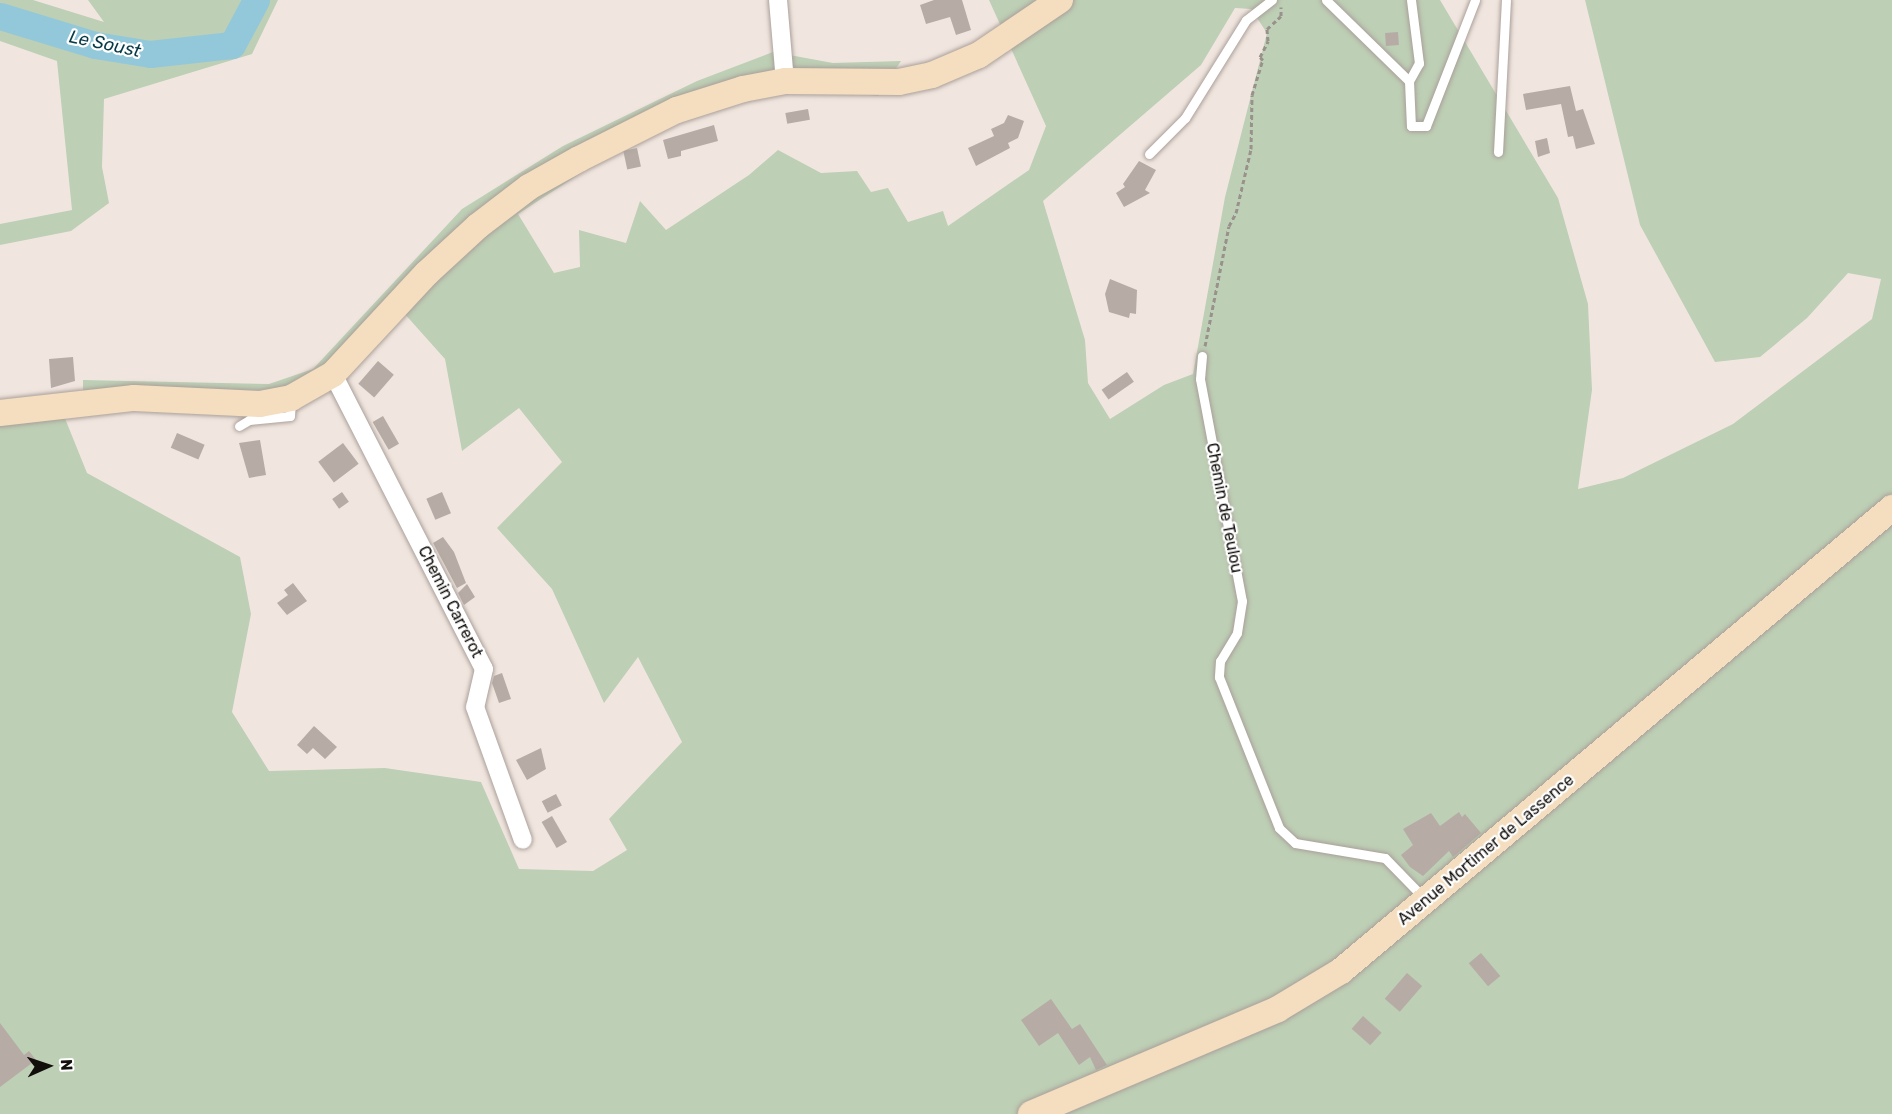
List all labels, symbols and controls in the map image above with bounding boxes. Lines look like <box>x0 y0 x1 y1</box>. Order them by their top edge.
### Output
water label: Le Soust <box>67 26 143 62</box>
street label: Chemin de Teulou <box>1202 441 1246 575</box>
street label: Chemin Carrerot <box>414 543 486 661</box>
street label: Avenue Mortimer de Lassence <box>1394 771 1578 929</box>
north arrow <box>18 1036 78 1096</box>
text: N <box>57 1059 76 1071</box>

